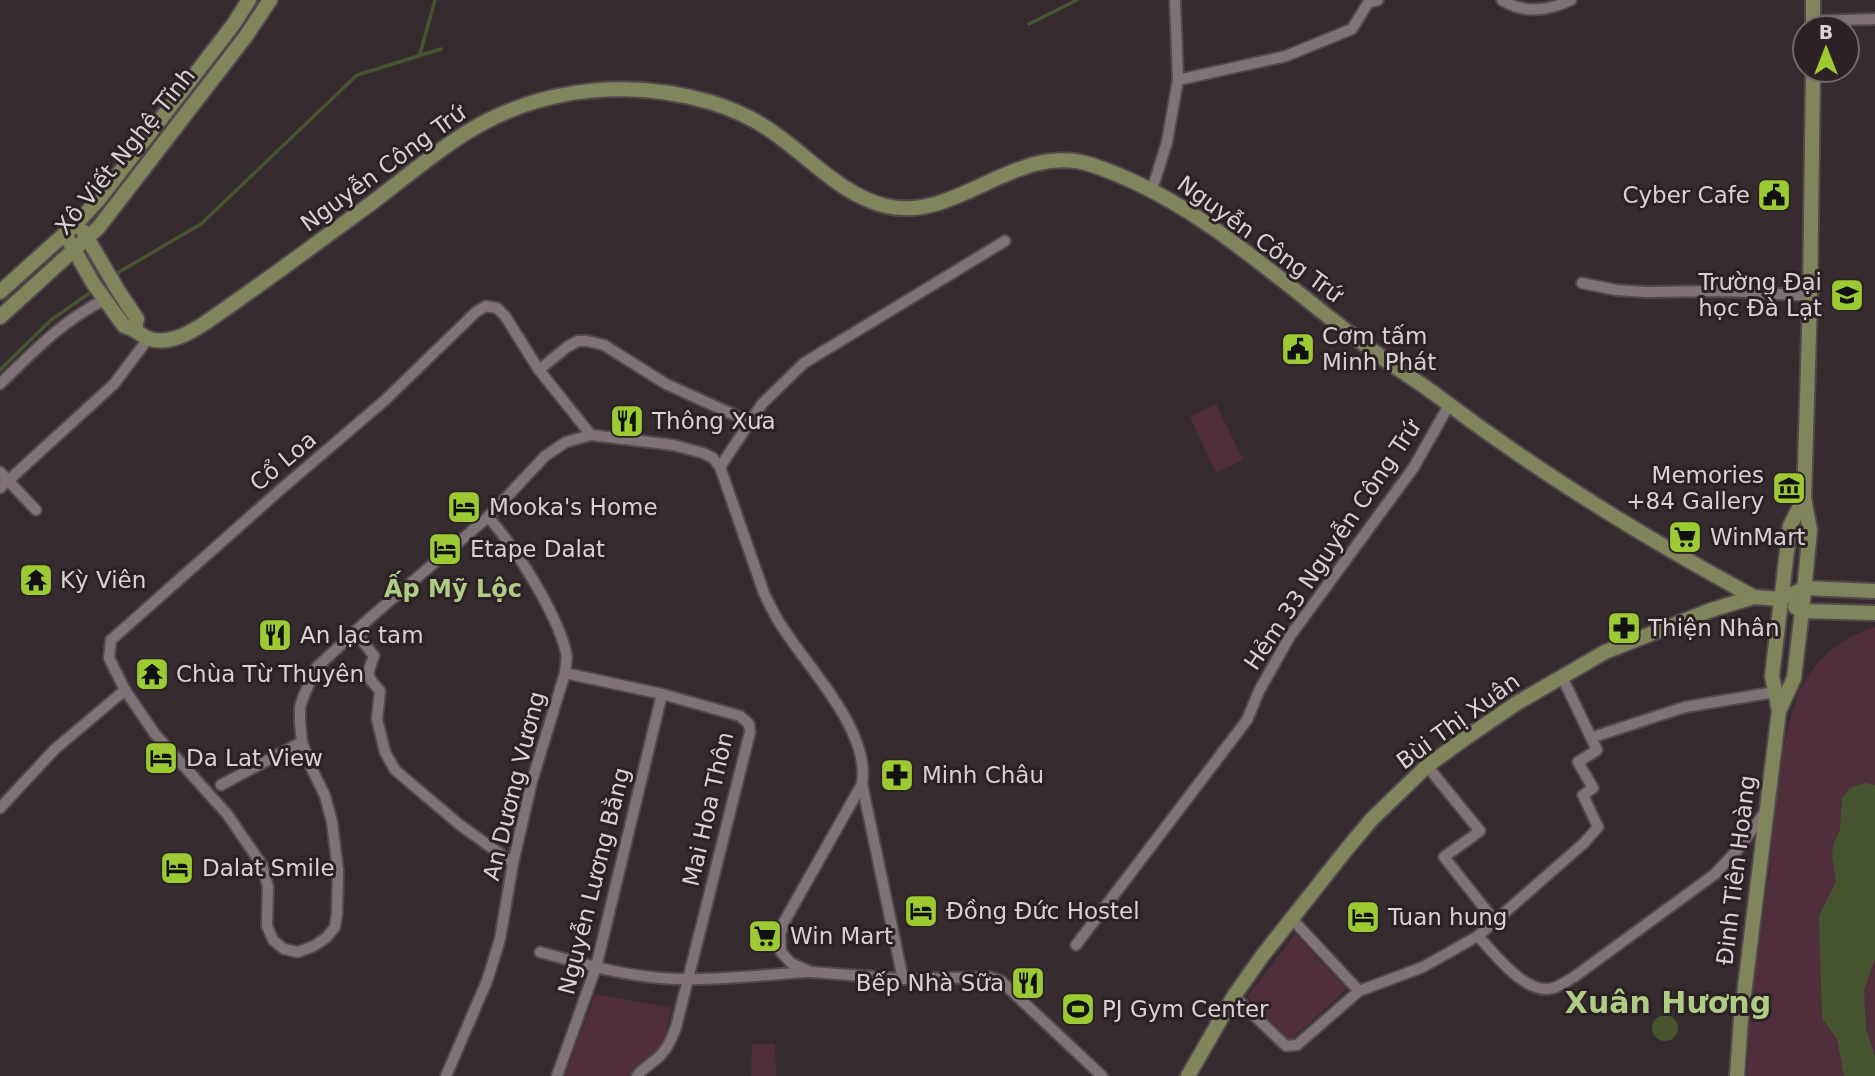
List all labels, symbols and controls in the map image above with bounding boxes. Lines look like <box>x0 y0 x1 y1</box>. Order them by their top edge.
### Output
north arrow <box>1791 14 1861 84</box>
text: B <box>1819 21 1833 43</box>
street label: Xô Viết Nghệ Tĩnh <box>50 63 200 239</box>
street label: Nguyễn Công Trứ <box>295 98 472 237</box>
street label: Nguyễn Công Trứ <box>1173 170 1349 308</box>
public building icon: Cyber Cafe <box>1755 176 1793 214</box>
place label: Cyber Cafe <box>1622 182 1750 208</box>
place label: Trường Đại học Đà Lạt <box>1697 269 1822 321</box>
school or university icon: Trường Đại học Đà Lạt <box>1828 276 1866 314</box>
place label: Cơm tấm Minh Phát <box>1322 323 1436 375</box>
public building icon: Cơm tấm Minh Phát <box>1279 330 1317 368</box>
restaurant icon: Thông Xưa <box>608 402 646 440</box>
place label: Thông Xưa <box>651 408 776 434</box>
street label: Hẻm 33 Nguyễn Công Trứ <box>1238 414 1426 675</box>
street label: Cổ Loa <box>245 426 321 496</box>
place label: Memories +84 Gallery <box>1626 462 1764 514</box>
museum icon: Memories +84 Gallery <box>1770 469 1808 507</box>
hotel icon: Mooka's Home <box>445 488 483 526</box>
place label: Mooka's Home <box>489 494 658 520</box>
supermarket icon: WinMart <box>1666 518 1704 556</box>
place label: WinMart <box>1710 524 1806 550</box>
hotel icon: Etape Dalat <box>426 530 464 568</box>
place label: Etape Dalat <box>470 536 605 562</box>
temple icon: Kỳ Viên <box>17 561 55 599</box>
place label: Kỳ Viên <box>60 567 146 593</box>
district label: Ấp Mỹ Lộc <box>384 570 522 603</box>
pharmacy icon: Thiện Nhân <box>1605 609 1643 647</box>
place label: Thiện Nhân <box>1647 615 1780 641</box>
restaurant icon: An lạc tam <box>256 616 294 654</box>
place label: An lạc tam <box>300 622 424 648</box>
temple icon: Chùa Từ Thuyên <box>133 655 171 693</box>
place label: Chùa Từ Thuyên <box>176 661 364 687</box>
street label: Bùi Thị Xuân <box>1392 668 1524 774</box>
street label: An Dương Vương <box>478 689 550 883</box>
street label: Mai Hoa Thôn <box>678 729 738 889</box>
hotel icon: Da Lat View <box>142 739 180 777</box>
place label: Da Lat View <box>186 745 323 771</box>
pharmacy icon: Minh Châu <box>878 756 916 794</box>
place label: Minh Châu <box>922 762 1044 788</box>
street label: Nguyễn Lương Bằng <box>552 765 635 997</box>
street label: Đinh Tiên Hoàng <box>1711 774 1761 966</box>
hotel icon: Dalat Smile <box>158 849 196 887</box>
place label: Dalat Smile <box>202 855 335 881</box>
hotel icon: Đồng Đức Hostel <box>902 892 940 930</box>
place label: Đồng Đức Hostel <box>946 898 1140 924</box>
hotel icon: Tuan hung <box>1344 898 1382 936</box>
place label: Tuan hung <box>1387 904 1507 930</box>
supermarket icon: Win Mart <box>746 917 784 955</box>
place label: Win Mart <box>790 923 893 949</box>
restaurant icon: Bếp Nhà Sữa <box>1009 964 1047 1002</box>
place label: Bếp Nhà Sữa <box>856 970 1004 996</box>
district label: Xuân Hương <box>1565 985 1771 1020</box>
sports icon: PJ Gym Center <box>1059 990 1097 1028</box>
place label: PJ Gym Center <box>1102 996 1269 1022</box>

